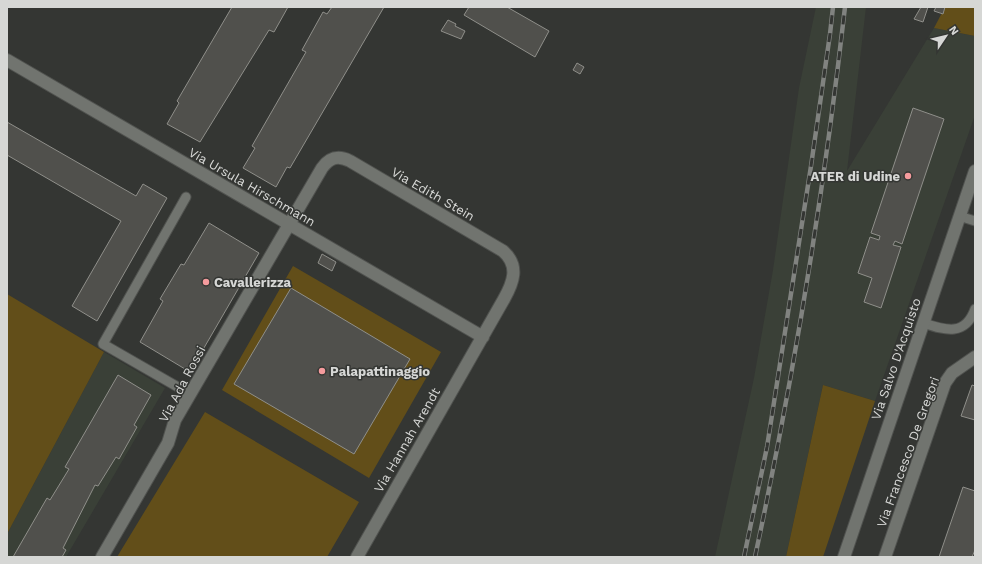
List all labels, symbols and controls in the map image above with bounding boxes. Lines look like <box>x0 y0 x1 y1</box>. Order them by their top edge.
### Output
north arrow <box>926 16 966 56</box>
text: N <box>946 23 961 38</box>
street label: Via Ursula Hirschmann <box>186 145 318 229</box>
street label: Via Edith Stein <box>389 164 477 224</box>
place label: ATER di Udine <box>811 169 900 184</box>
marker: ATER di Udine <box>903 171 913 181</box>
place label: Cavallerizza <box>214 275 292 290</box>
marker: Cavallerizza <box>201 277 211 287</box>
street label: Via Salvo D'Acquisto <box>868 296 924 422</box>
street label: Via Ada Rossi <box>156 343 208 425</box>
place label: Palapattinaggio <box>330 364 430 379</box>
marker: Palapattinaggio <box>317 366 327 376</box>
street label: Via Francesco De Gregori <box>874 375 942 529</box>
street label: Via Hannah Arendt <box>371 384 443 495</box>

